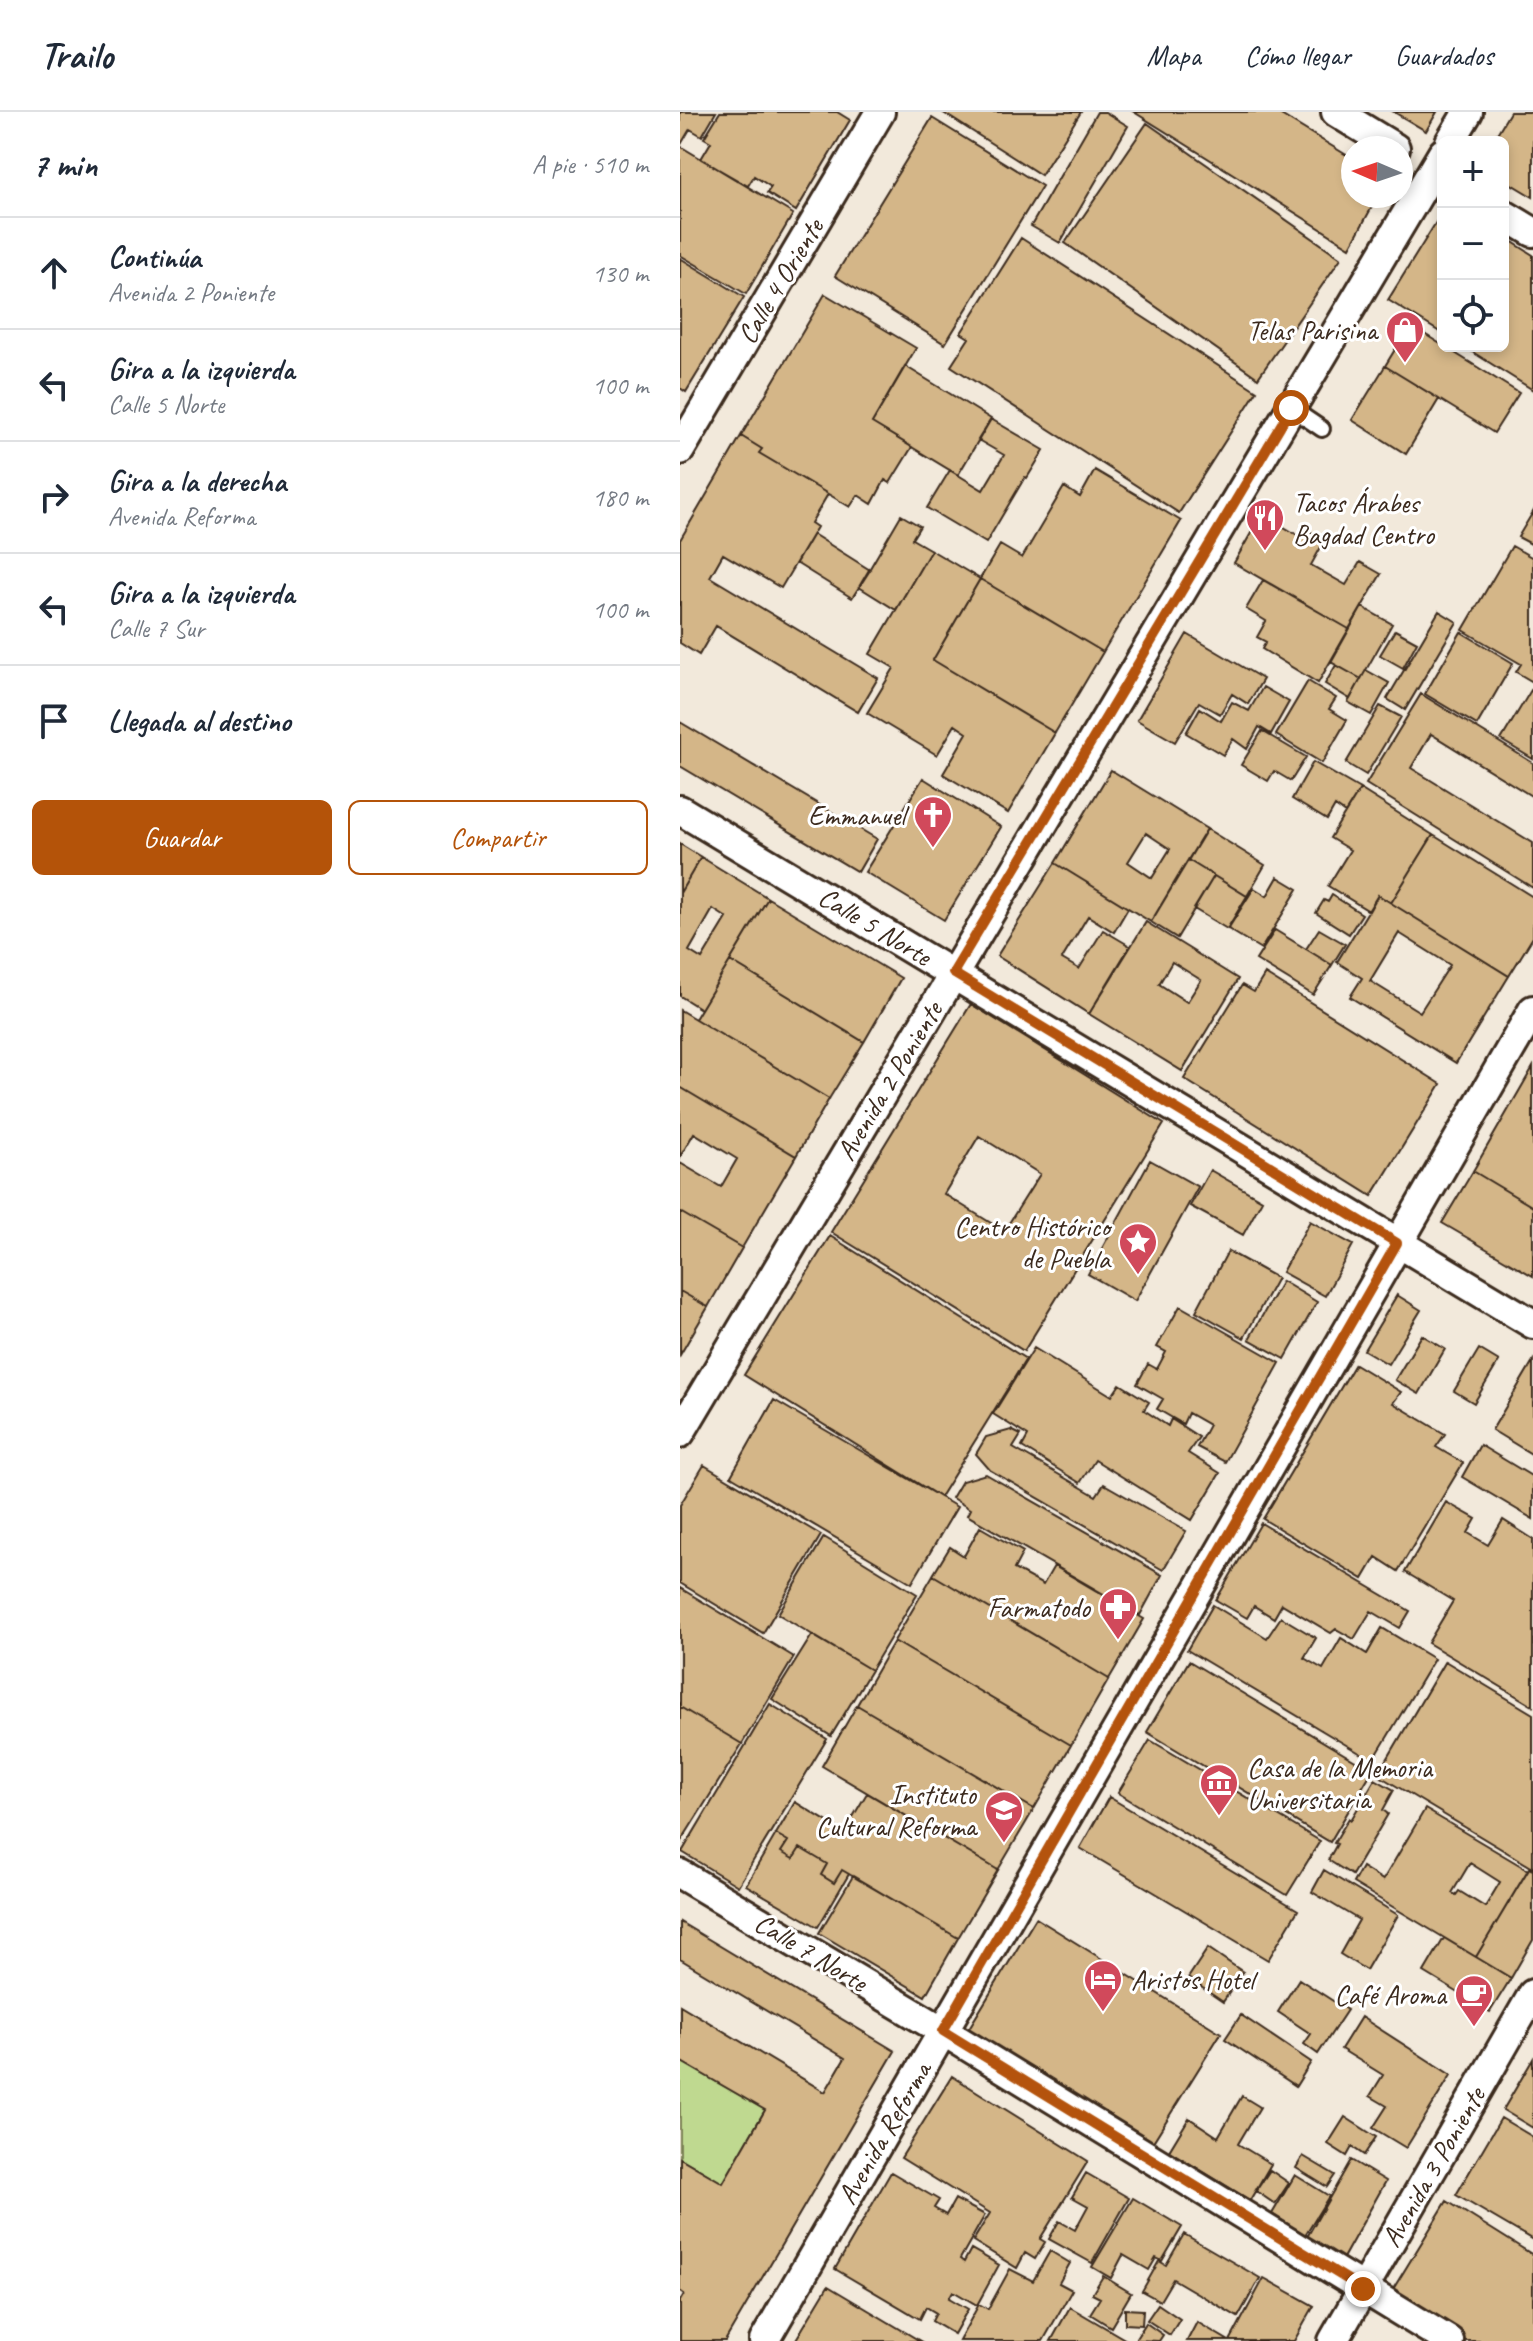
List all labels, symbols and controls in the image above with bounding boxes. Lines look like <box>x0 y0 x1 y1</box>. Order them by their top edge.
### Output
text: Trailo <box>40 32 113 79</box>
text: Mapa <box>1146 38 1201 73</box>
text: Cómo llegar <box>1245 38 1351 73</box>
text: Guardados <box>1395 38 1493 73</box>
north arrow <box>1341 136 1413 208</box>
map controls <box>1437 136 1509 352</box>
button: + <box>1437 136 1509 208</box>
text: 7 min <box>32 143 97 186</box>
text: A pie · 510 m <box>532 148 648 181</box>
button: − <box>1437 208 1509 280</box>
street label: Calle 4 Oriente <box>729 211 832 350</box>
text: Continúa <box>108 238 201 276</box>
icon: ahead <box>32 251 76 295</box>
text: 130 m <box>592 257 648 290</box>
text: Avenida 2 Poniente <box>108 276 274 309</box>
button: locate <box>1437 280 1509 352</box>
shop icon: Telas Parisina <box>1384 309 1426 364</box>
place label: Telas Parisina <box>1248 313 1380 348</box>
text: Gira a la izquierda <box>108 350 294 388</box>
icon: left <box>32 363 76 407</box>
text: 100 m <box>592 369 648 402</box>
text: Calle 5 Norte <box>108 388 224 421</box>
route start <box>1273 390 1309 426</box>
text: Gira a la derecha <box>108 462 286 500</box>
icon: right <box>32 475 76 519</box>
text: 180 m <box>592 481 648 514</box>
place label: Tacos Árabes Bagdad Centro <box>1293 485 1436 552</box>
restaurant icon: Tacos Árabes Bagdad Centro <box>1244 497 1286 552</box>
text: Avenida Reforma <box>108 500 255 533</box>
text: Gira a la izquierda <box>108 574 294 612</box>
icon: left <box>32 587 76 631</box>
text: 100 m <box>592 593 648 626</box>
text: Calle 7 Sur <box>108 612 204 645</box>
icon: arrive <box>32 699 76 743</box>
text: Llegada al destino <box>108 702 291 740</box>
church icon: Emmanuel <box>912 794 954 849</box>
place label: Emmanuel <box>808 798 910 833</box>
button: Guardar <box>32 800 332 875</box>
button: Compartir <box>348 800 648 875</box>
street label: Calle 5 Norte <box>812 879 939 974</box>
street label: Avenida 2 Poniente <box>828 994 951 1167</box>
place label: Centro Histórico de Puebla <box>954 1209 1113 1276</box>
place icon: Centro Histórico de Puebla <box>1117 1221 1159 1276</box>
pharmacy icon: Farmatodo <box>1097 1586 1139 1641</box>
place label: Farmatodo <box>987 1590 1092 1625</box>
place label: Casa de la Memoria Universitaria <box>1247 1750 1434 1817</box>
museum icon: Casa de la Memoria Universitaria <box>1198 1762 1240 1817</box>
place label: Instituto Cultural Reforma <box>816 1777 979 1844</box>
school or university icon: Instituto Cultural Reforma <box>983 1789 1025 1844</box>
street label: Calle 7 Norte <box>748 1905 875 2000</box>
hotel icon: Aristos Hotel <box>1082 1958 1124 2013</box>
place label: Aristos Hotel <box>1131 1962 1259 1997</box>
cafe icon: Café Aroma <box>1453 1973 1495 2028</box>
place label: Café Aroma <box>1334 1977 1448 2012</box>
street label: Avenida Reforma <box>829 2053 940 2210</box>
street label: Avenida 3 Poniente <box>1373 2079 1494 2253</box>
route end <box>1345 2271 1381 2307</box>

